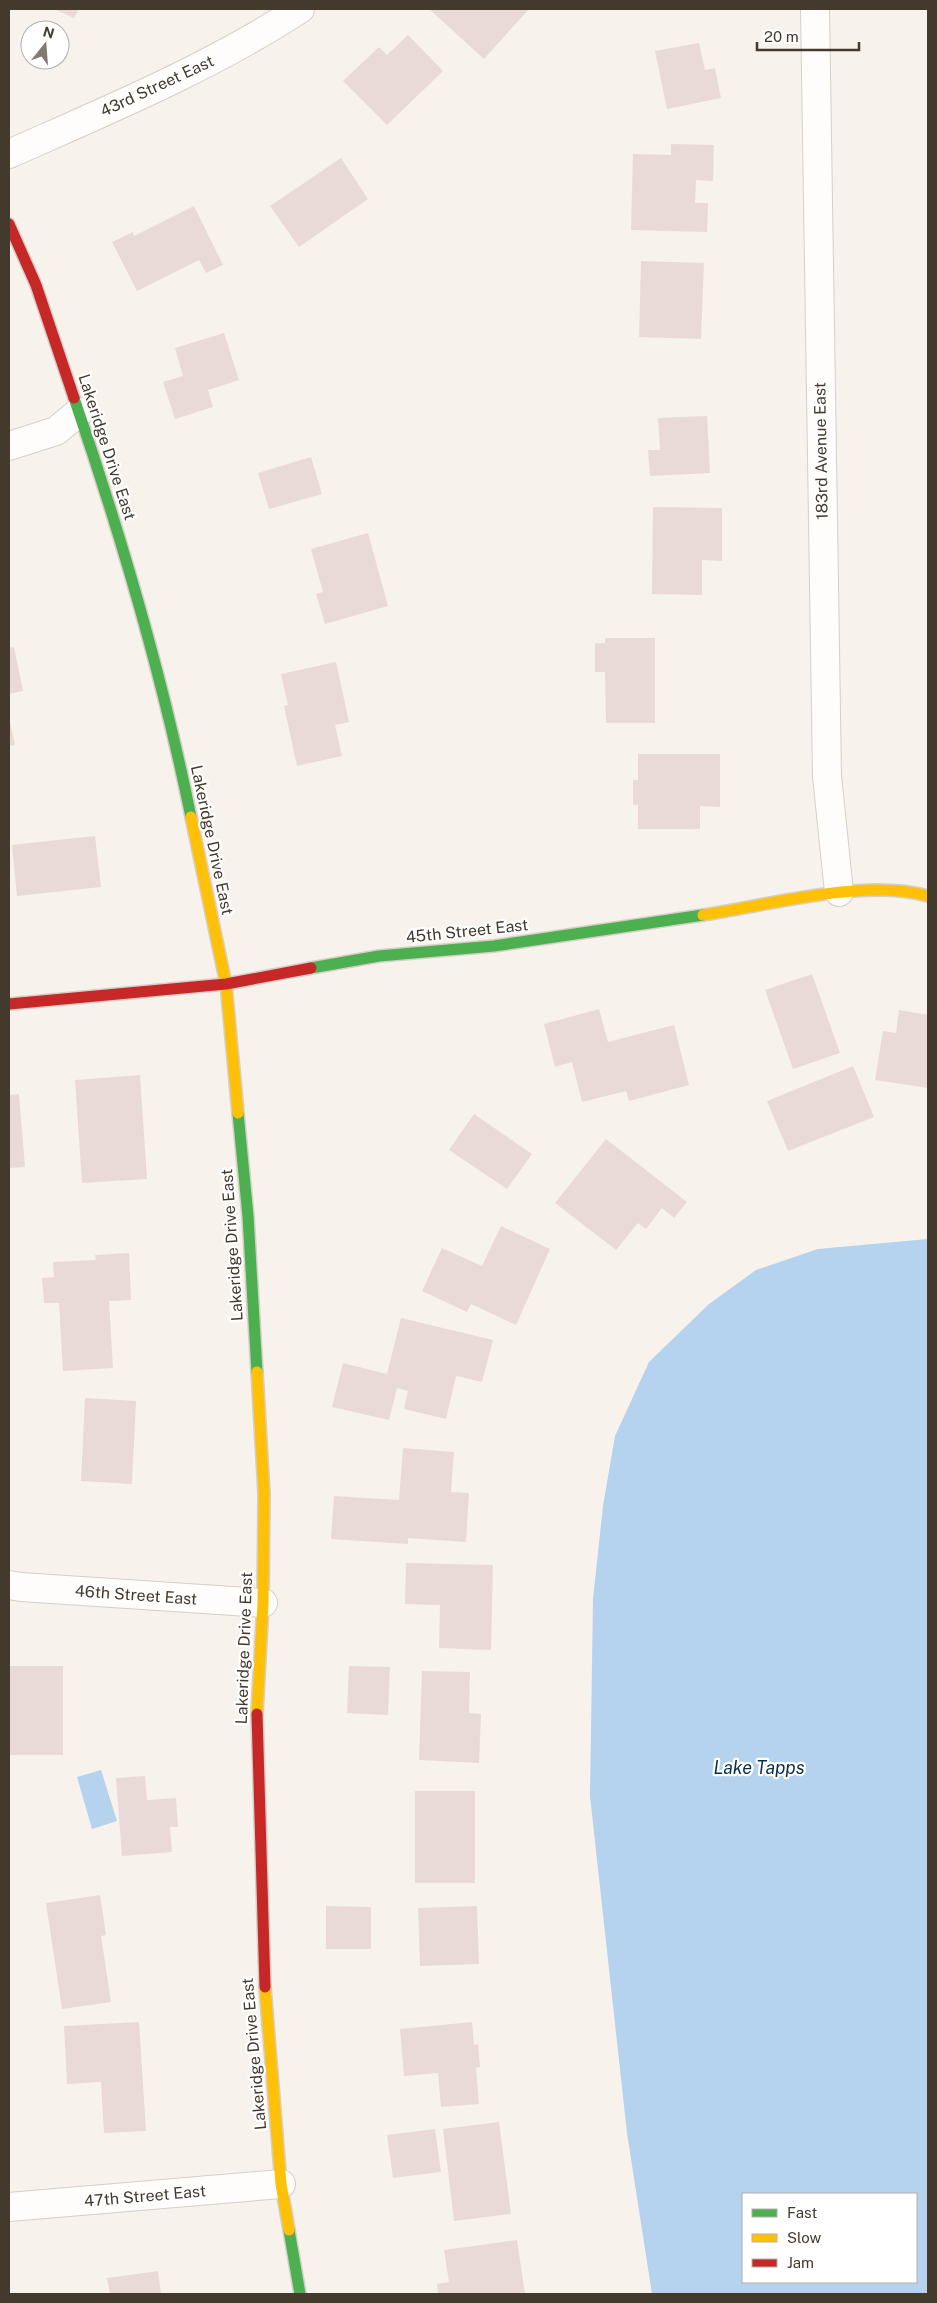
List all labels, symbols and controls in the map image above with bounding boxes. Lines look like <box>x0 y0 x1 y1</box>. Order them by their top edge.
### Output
north arrow <box>20 20 70 70</box>
scale bar <box>757 20 860 52</box>
text: N <box>41 23 56 42</box>
text: 20 m <box>764 28 799 45</box>
street label: 43rd Street East <box>97 51 217 121</box>
street label: Lakeridge Drive East <box>74 372 140 522</box>
street label: 183rd Avenue East <box>810 382 832 520</box>
street label: Lakeridge Drive East <box>187 763 237 917</box>
street label: 45th Street East <box>405 915 529 947</box>
street label: Lakeridge Drive East <box>217 1168 247 1322</box>
street label: Lakeridge Drive East <box>232 1571 256 1725</box>
street label: 46th Street East <box>74 1581 198 1609</box>
water label: Lake Tapps <box>714 1757 805 1778</box>
street label: Lakeridge Drive East <box>238 1977 270 2131</box>
street label: 47th Street East <box>83 2181 207 2211</box>
legend <box>742 2193 917 2283</box>
text: Fast <box>787 2204 817 2221</box>
text: Slow <box>787 2229 822 2246</box>
text: Jam <box>787 2254 814 2271</box>

